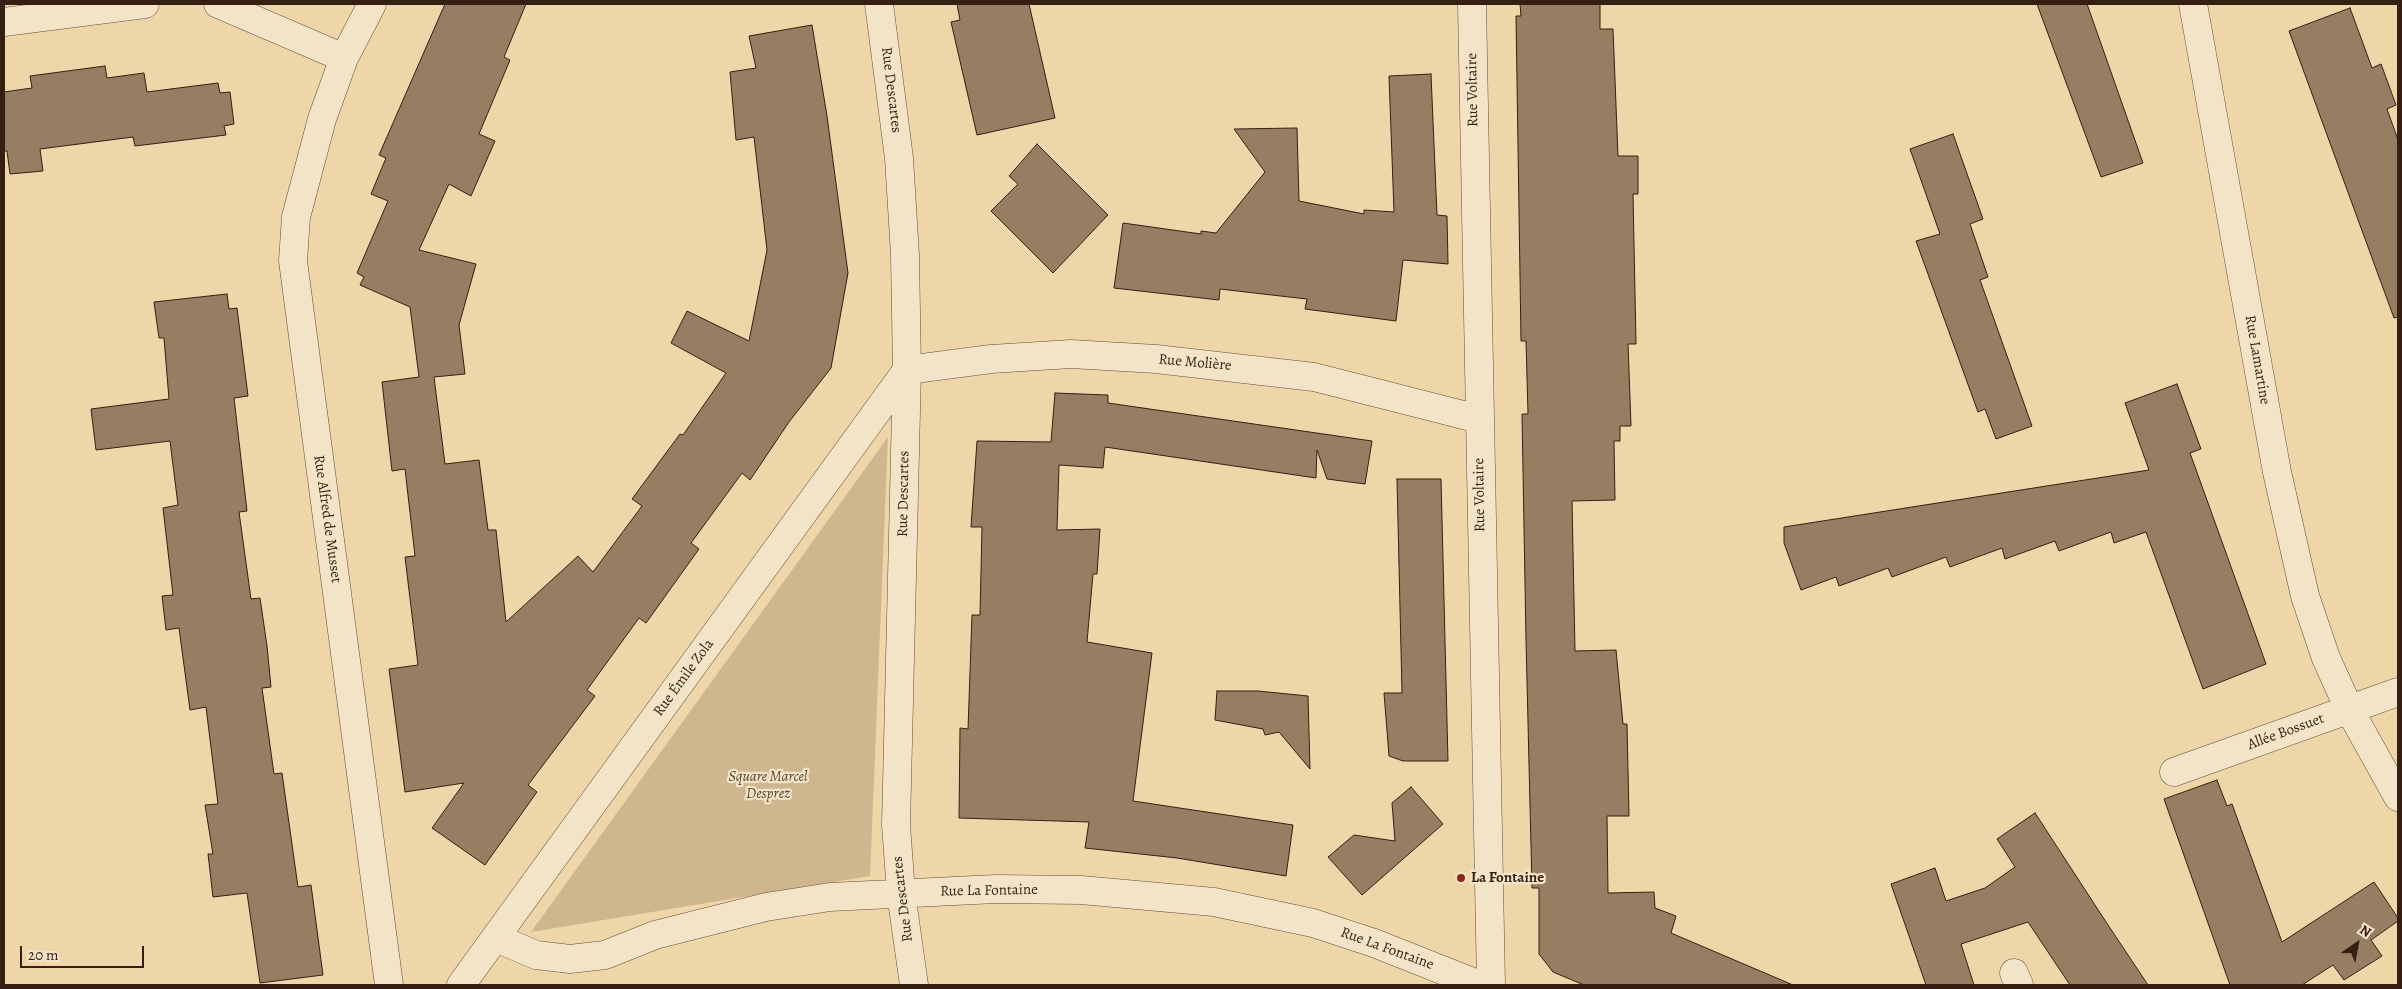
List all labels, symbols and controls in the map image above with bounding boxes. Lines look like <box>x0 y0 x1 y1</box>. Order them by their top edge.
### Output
street label: Rue Descartes <box>877 46 905 134</box>
street label: Rue Voltaire <box>1463 53 1483 127</box>
street label: Rue Lamartine <box>2240 314 2274 406</box>
street label: Rue Molière <box>1158 351 1232 375</box>
street label: Rue Descartes <box>894 451 914 537</box>
street label: Rue Alfred de Musset <box>309 454 345 584</box>
street label: Rue Voltaire <box>1470 458 1490 532</box>
street label: Rue Émile Zola <box>650 636 718 720</box>
street label: Allée Bossuet <box>2245 710 2327 754</box>
park label: Square Marcel Desprez <box>728 768 808 803</box>
street label: Rue Descartes <box>889 855 917 943</box>
place label: La Fontaine <box>1471 869 1544 887</box>
marker: La Fontaine <box>1455 872 1467 884</box>
street label: Rue La Fontaine <box>940 881 1038 901</box>
north arrow <box>2332 919 2382 969</box>
text: N <box>2356 920 2375 942</box>
street label: Rue La Fontaine <box>1338 924 1436 974</box>
scale bar <box>22 936 146 968</box>
text: 20 m <box>28 945 59 965</box>

